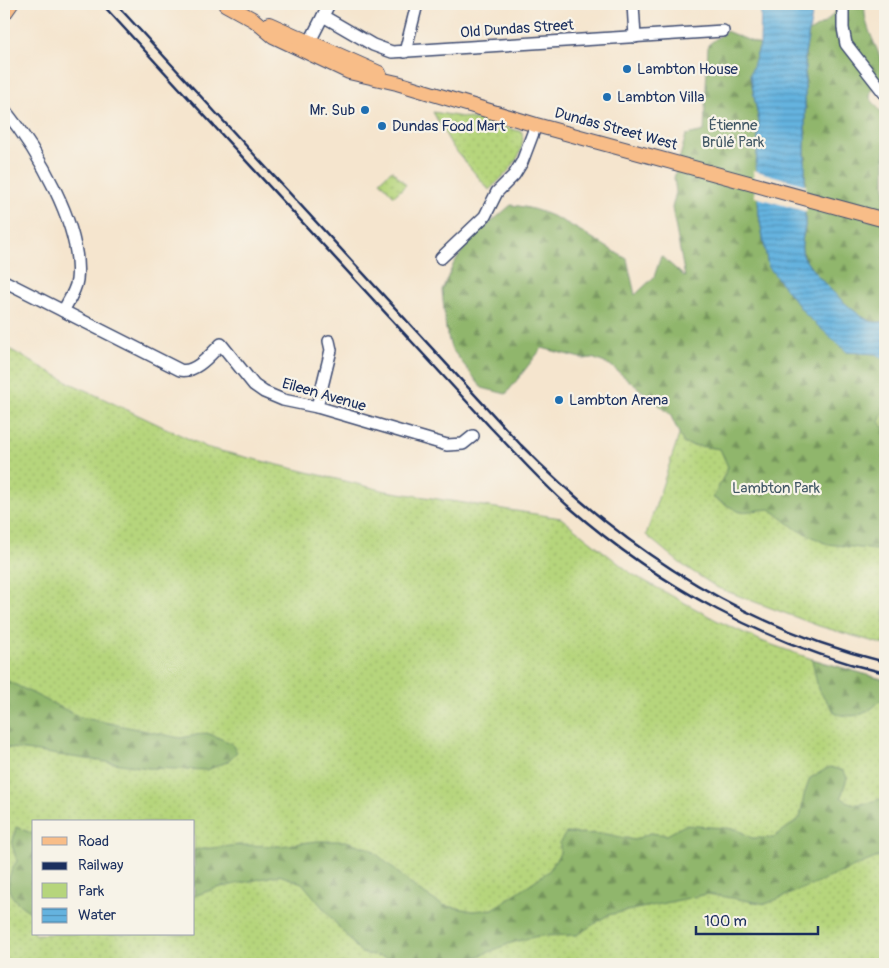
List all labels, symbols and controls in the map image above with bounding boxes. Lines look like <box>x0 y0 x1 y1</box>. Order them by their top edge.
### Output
street label: Old Dundas Street <box>460 15 575 42</box>
place label: Lambton House <box>637 60 739 79</box>
marker: Lambton House <box>621 63 633 75</box>
place label: Lambton Villa <box>617 88 705 107</box>
marker: Lambton Villa <box>601 91 613 103</box>
place label: Mr. Sub <box>310 101 355 120</box>
street label: Dundas Street West <box>553 103 680 155</box>
marker: Mr. Sub <box>359 104 371 116</box>
park label: Étienne Brûlé Park <box>702 116 765 152</box>
place label: Dundas Food Mart <box>392 117 507 136</box>
marker: Dundas Food Mart <box>376 120 388 132</box>
street label: Eileen Avenue <box>280 374 369 416</box>
place label: Lambton Arena <box>569 391 668 410</box>
marker: Lambton Arena <box>553 394 565 406</box>
park label: Lambton Park <box>732 479 821 498</box>
legend <box>32 820 195 936</box>
text: Road <box>78 832 109 851</box>
text: Railway <box>78 856 124 875</box>
text: Park <box>78 882 105 901</box>
scale bar <box>696 903 819 935</box>
text: Water <box>78 906 117 925</box>
text: 100 m <box>704 912 747 931</box>

